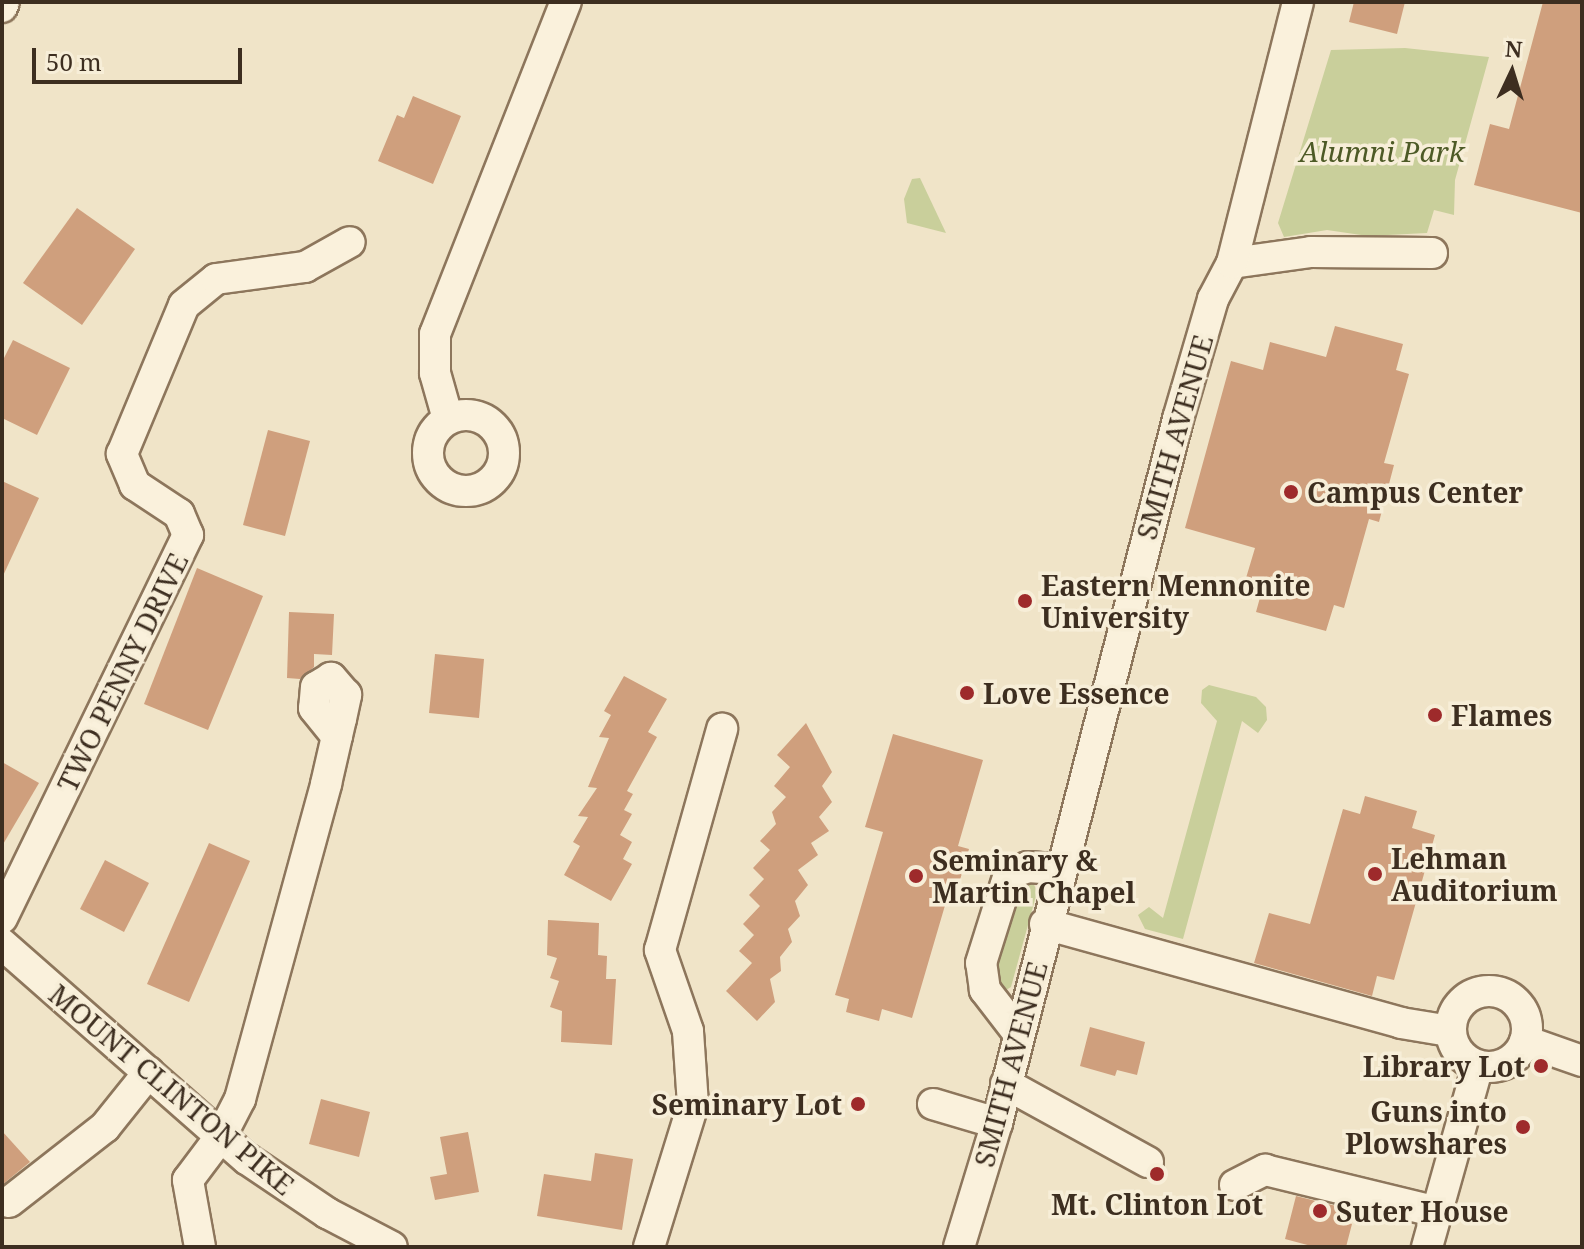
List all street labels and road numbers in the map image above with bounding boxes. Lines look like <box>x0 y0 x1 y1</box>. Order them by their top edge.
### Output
street label: SMITH AVENUE <box>1129 331 1219 543</box>
street label: TWO PENNY DRIVE <box>50 547 194 797</box>
street label: SMITH AVENUE <box>966 958 1054 1170</box>
street label: MOUNT CLINTON PIKE <box>43 977 301 1201</box>

